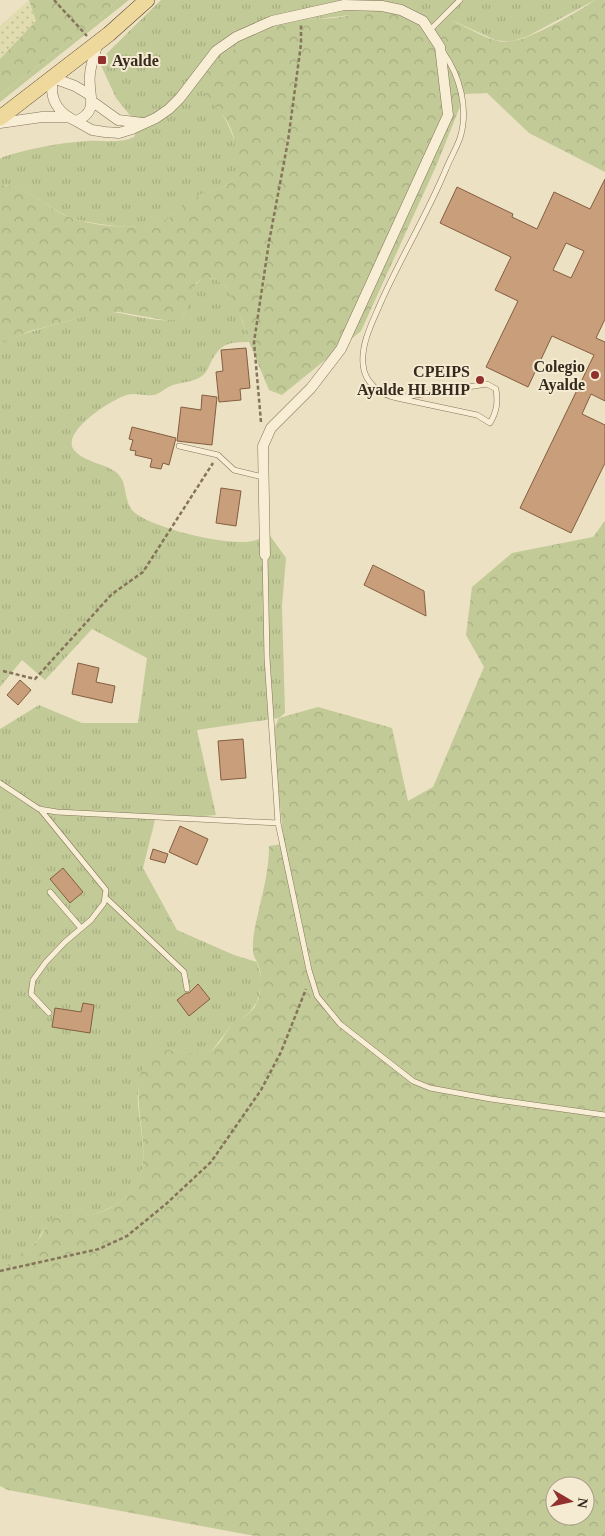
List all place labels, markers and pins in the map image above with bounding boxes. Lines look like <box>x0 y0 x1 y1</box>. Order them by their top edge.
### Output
place label: Ayalde <box>112 52 159 70</box>
marker: Ayalde <box>96 54 108 66</box>
place label: Colegio Ayalde <box>533 358 585 394</box>
place label: CPEIPS Ayalde HLBHIP <box>357 363 470 399</box>
marker: Colegio Ayalde <box>589 369 601 381</box>
marker: CPEIPS Ayalde HLBHIP <box>474 374 486 386</box>

